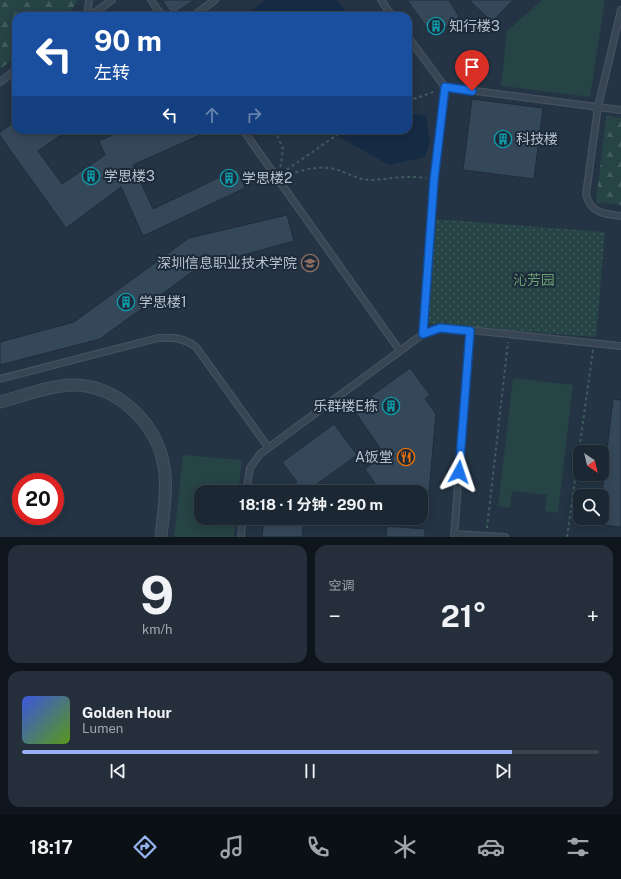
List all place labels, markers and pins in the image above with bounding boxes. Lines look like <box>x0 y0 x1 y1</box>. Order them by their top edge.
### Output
building icon: 知行楼3 <box>426 16 446 36</box>
place label: 知行楼3 <box>449 18 500 34</box>
pin <box>455 50 489 91</box>
building icon: 科技楼 <box>493 129 513 149</box>
place label: 科技楼 <box>516 131 558 147</box>
building icon: 学思楼3 <box>81 166 101 186</box>
place label: 学思楼3 <box>104 168 155 184</box>
building icon: 学思楼2 <box>219 168 239 188</box>
place label: 学思楼2 <box>242 170 292 186</box>
school or university icon: 深圳信息职业技术学院 <box>300 253 320 273</box>
place label: 深圳信息职业技术学院 <box>157 255 297 271</box>
building icon: 学思楼1 <box>116 292 136 312</box>
place label: 学思楼1 <box>139 294 187 310</box>
building icon: 乐群楼E栋 <box>381 396 401 416</box>
place label: 乐群楼E栋 <box>313 398 378 414</box>
restaurant icon: A饭堂 <box>396 447 416 467</box>
place label: A饭堂 <box>355 449 393 465</box>

